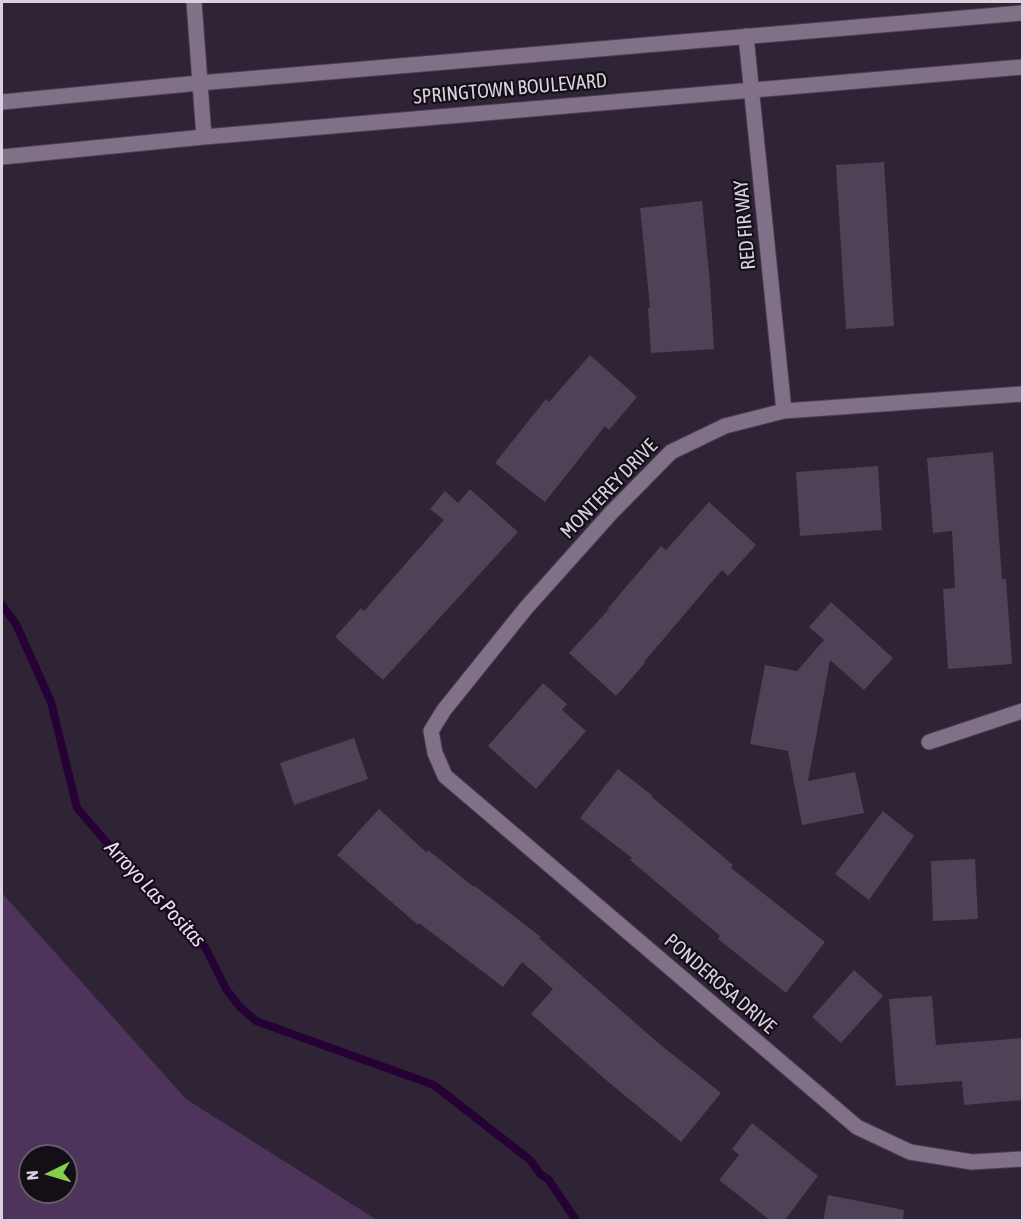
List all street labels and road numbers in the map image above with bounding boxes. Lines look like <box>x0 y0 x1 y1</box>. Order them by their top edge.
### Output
street label: SPRINGTOWN BOULEVARD <box>412 69 608 109</box>
street label: RED FIR WAY <box>729 179 761 271</box>
street label: MONTEREY DRIVE <box>556 434 662 544</box>
street label: PONDEROSA DRIVE <box>659 929 781 1039</box>

